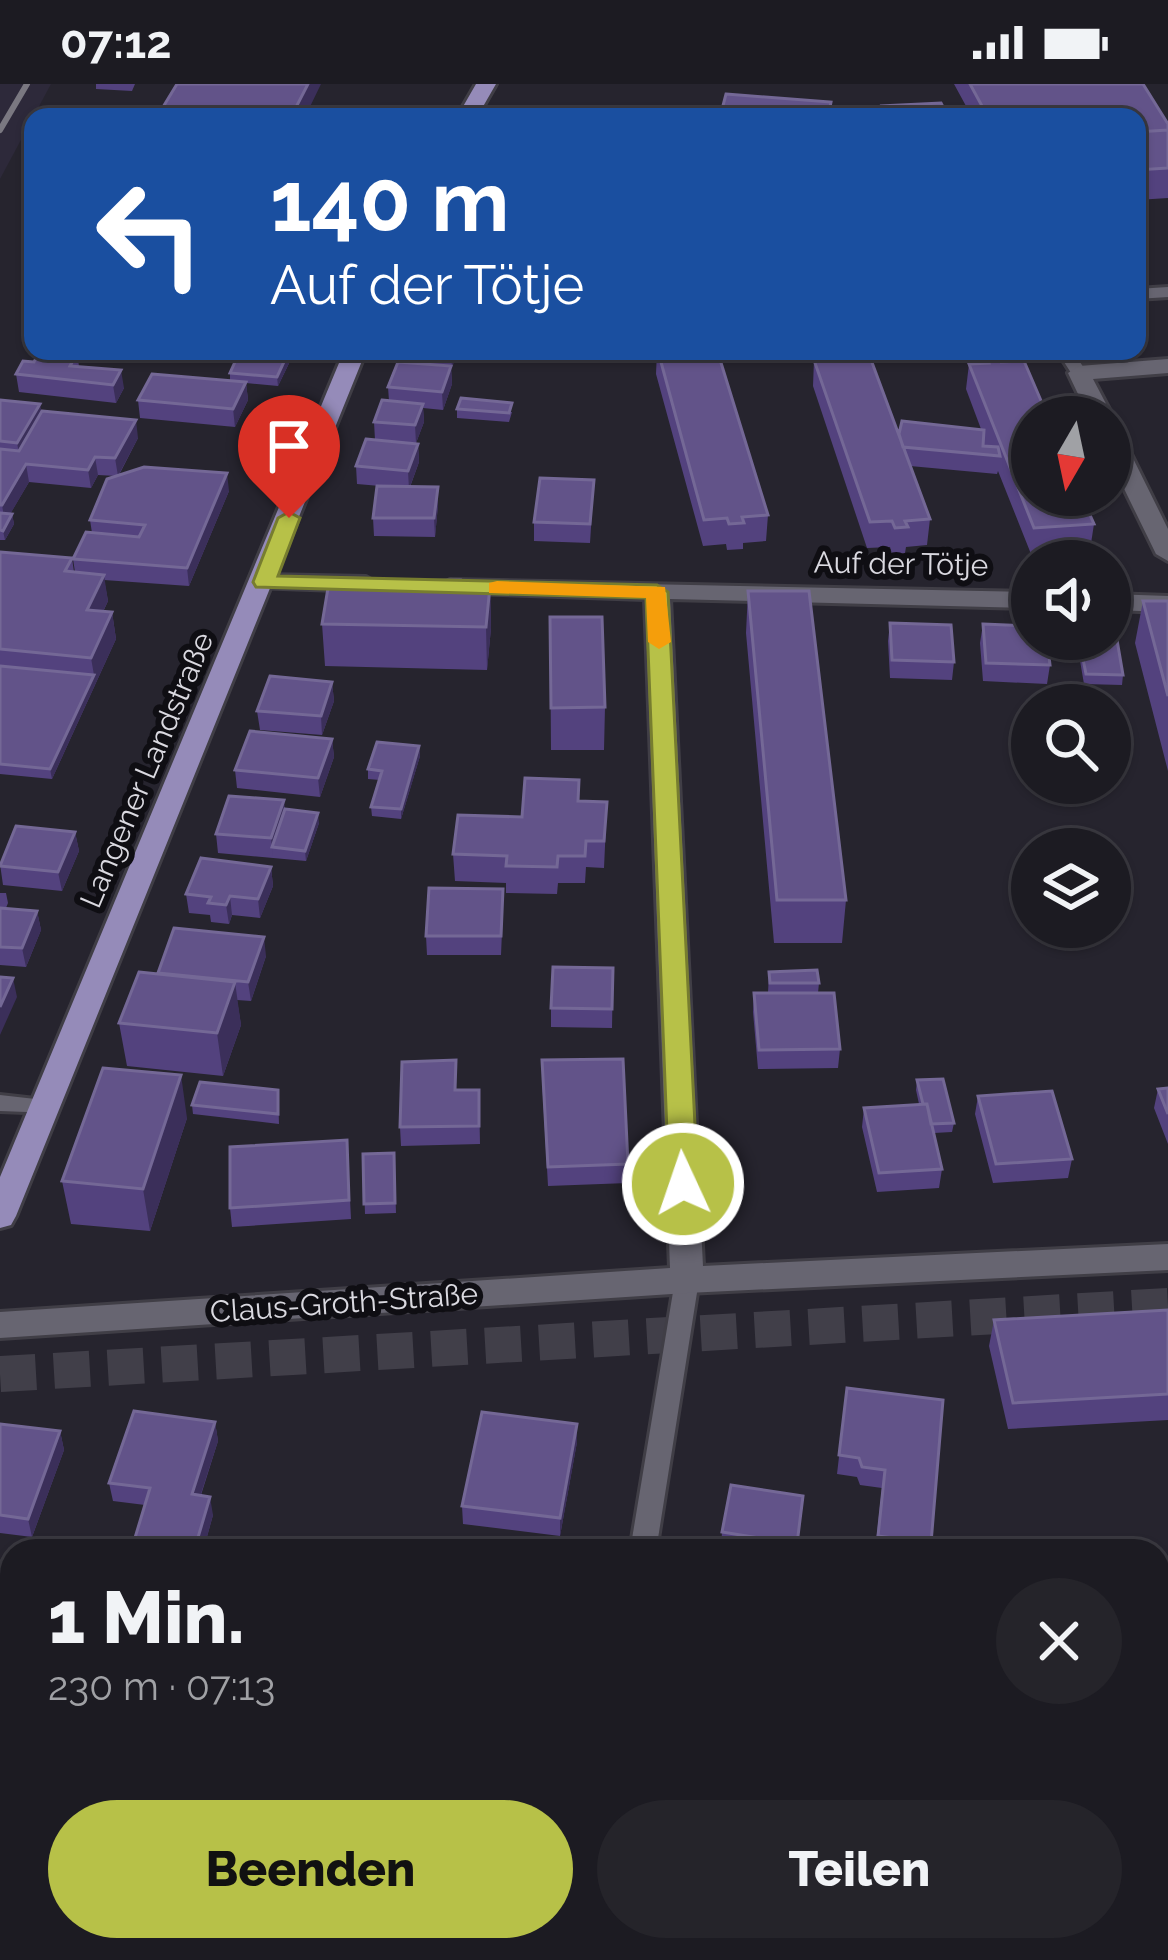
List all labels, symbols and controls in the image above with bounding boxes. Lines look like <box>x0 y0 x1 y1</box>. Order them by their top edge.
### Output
text: 07:12 <box>60 16 172 69</box>
text: 140 m <box>270 152 509 251</box>
icon: left <box>72 156 228 312</box>
text: Auf der Tötje <box>270 253 584 317</box>
pin <box>238 395 340 518</box>
north arrow <box>1011 396 1131 516</box>
map controls <box>1011 396 1131 948</box>
icon: arrive <box>256 413 322 479</box>
button: sound <box>1011 540 1131 660</box>
street label: Auf der Tötje <box>813 544 989 583</box>
street label: Langener Landstraße <box>73 627 220 913</box>
button: search <box>1011 684 1131 804</box>
button: layers <box>1011 828 1131 948</box>
position arrow <box>620 1121 746 1247</box>
street label: Claus-Groth-Straße <box>209 1276 479 1329</box>
text: 1 Min. <box>48 1575 245 1660</box>
button: close <box>996 1578 1122 1704</box>
text: 230 m · 07:13 <box>48 1663 275 1709</box>
button: Beenden <box>48 1800 573 1938</box>
button: Teilen <box>597 1800 1122 1938</box>

